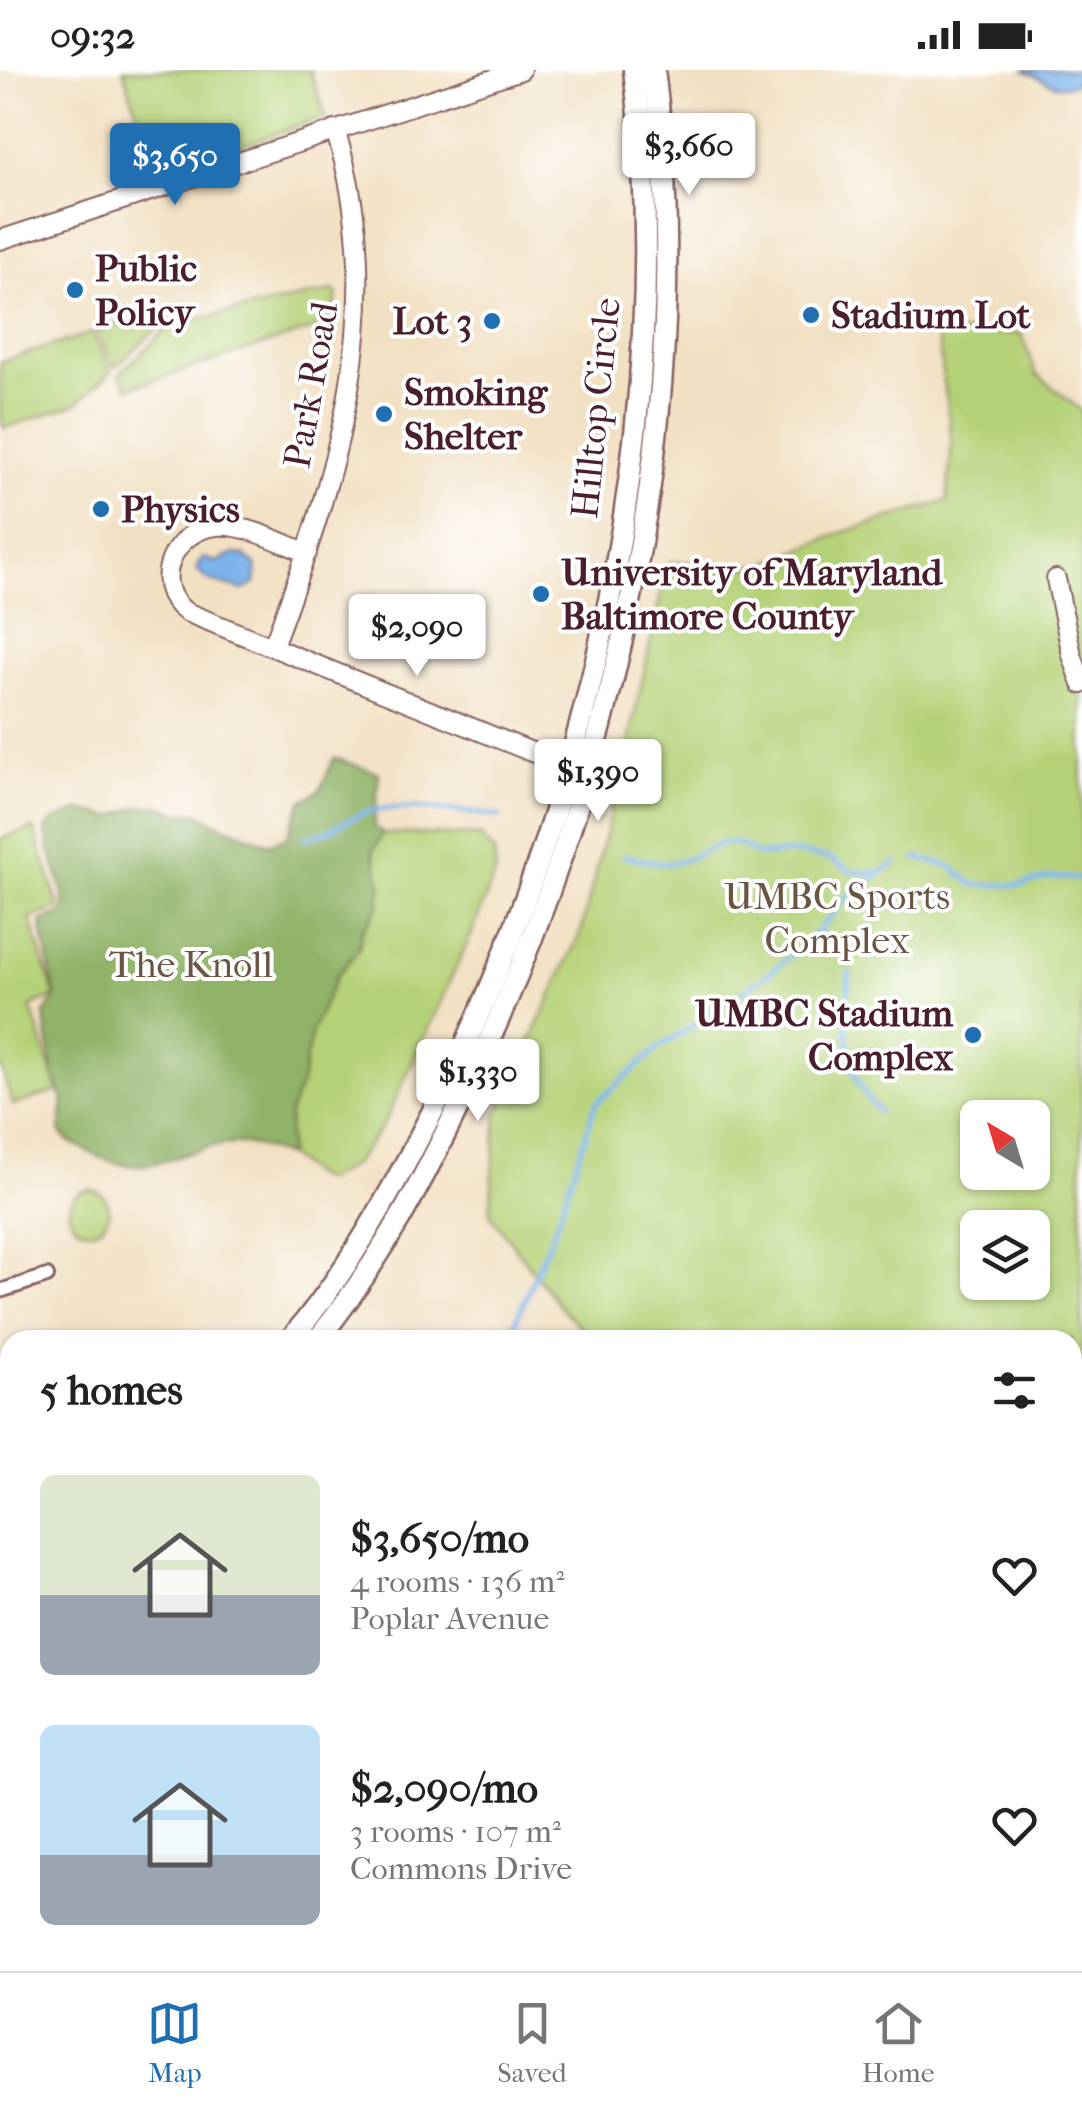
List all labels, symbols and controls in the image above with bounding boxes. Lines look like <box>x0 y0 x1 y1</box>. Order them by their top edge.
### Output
text: 09:32 <box>50 13 135 58</box>
pin: $3,660 <box>608 113 770 198</box>
pin: $3,650 <box>94 123 256 208</box>
text: $3,660 <box>644 127 734 164</box>
text: $3,650 <box>132 137 218 174</box>
place label: Public Policy <box>95 246 197 335</box>
marker: Public Policy <box>64 279 86 301</box>
place label: Stadium Lot <box>831 293 1031 338</box>
street label: Hilltop Circle <box>562 295 630 521</box>
street label: Park Road <box>274 298 348 472</box>
place label: Lot 3 <box>393 299 472 344</box>
marker: Stadium Lot <box>800 304 822 326</box>
marker: Lot 3 <box>481 310 503 332</box>
place label: Smoking Shelter <box>404 370 549 459</box>
marker: Smoking Shelter <box>373 403 395 425</box>
place label: Physics <box>121 487 240 532</box>
marker: Physics <box>90 498 112 520</box>
place label: University of Maryland Baltimore County <box>561 550 944 639</box>
marker: University of Maryland Baltimore County <box>530 583 552 605</box>
pin: $2,090 <box>336 594 498 679</box>
text: $2,090 <box>371 608 463 645</box>
pin: $1,390 <box>517 739 679 824</box>
text: $1,390 <box>556 753 640 790</box>
park label: UMBC Sports Complex <box>724 874 950 963</box>
park label: The Knoll <box>109 942 273 987</box>
place label: UMBC Stadium Complex <box>695 991 953 1080</box>
marker: UMBC Stadium Complex <box>962 1024 984 1046</box>
pin: $1,330 <box>397 1039 559 1124</box>
text: $1,330 <box>438 1053 518 1090</box>
north arrow <box>960 1100 1050 1190</box>
map controls <box>960 1100 1050 1300</box>
button: layers <box>960 1210 1050 1300</box>
icon: filters <box>987 1363 1042 1418</box>
text: 5 homes <box>40 1366 183 1415</box>
text: $3,650/mo <box>350 1514 529 1563</box>
icon: home <box>120 1515 240 1635</box>
icon: heart <box>987 1548 1042 1603</box>
text: 4 rooms · 136 m² <box>350 1563 564 1600</box>
text: Poplar Avenue <box>350 1600 549 1637</box>
text: $2,090/mo <box>350 1764 538 1813</box>
icon: home <box>120 1765 240 1885</box>
icon: heart <box>987 1798 1042 1853</box>
text: 3 rooms · 107 m² <box>350 1813 561 1850</box>
text: Commons Drive <box>350 1850 572 1887</box>
tab: Map <box>147 1996 202 2089</box>
tab: Saved <box>497 1996 567 2089</box>
tab: Home <box>862 1996 935 2089</box>

